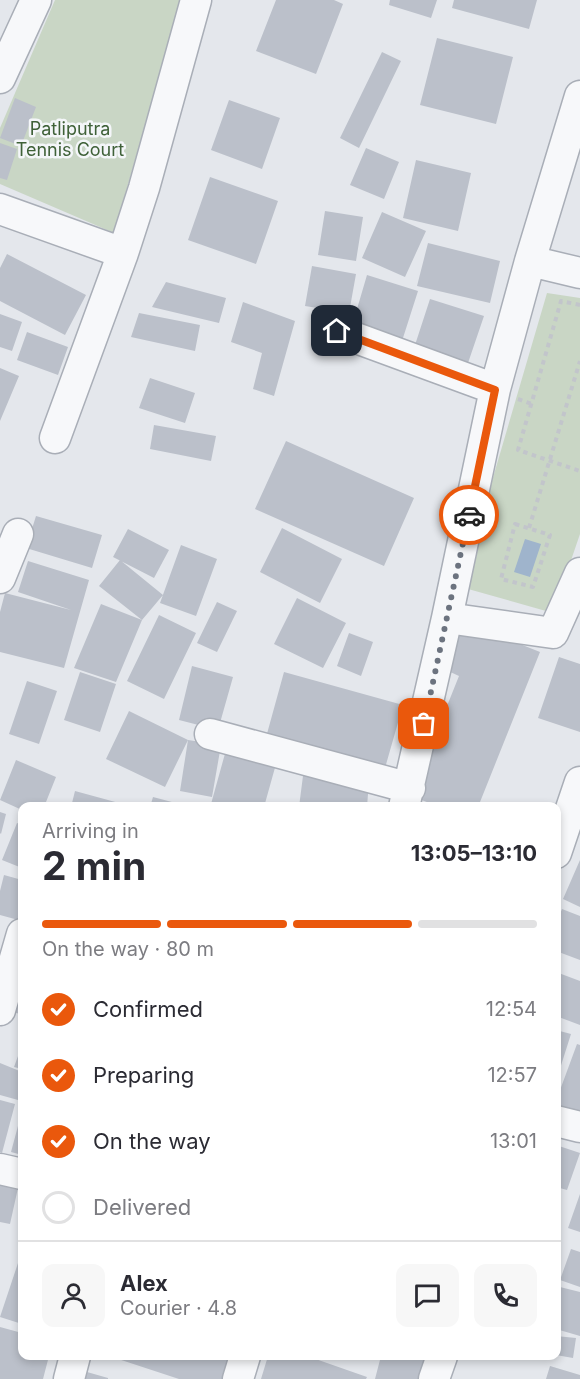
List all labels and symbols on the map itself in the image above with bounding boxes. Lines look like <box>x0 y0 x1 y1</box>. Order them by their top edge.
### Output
park label: Patliputra Tennis Court <box>16 118 124 160</box>
pin <box>311 305 362 356</box>
courier <box>439 485 499 545</box>
pin <box>398 698 449 749</box>

